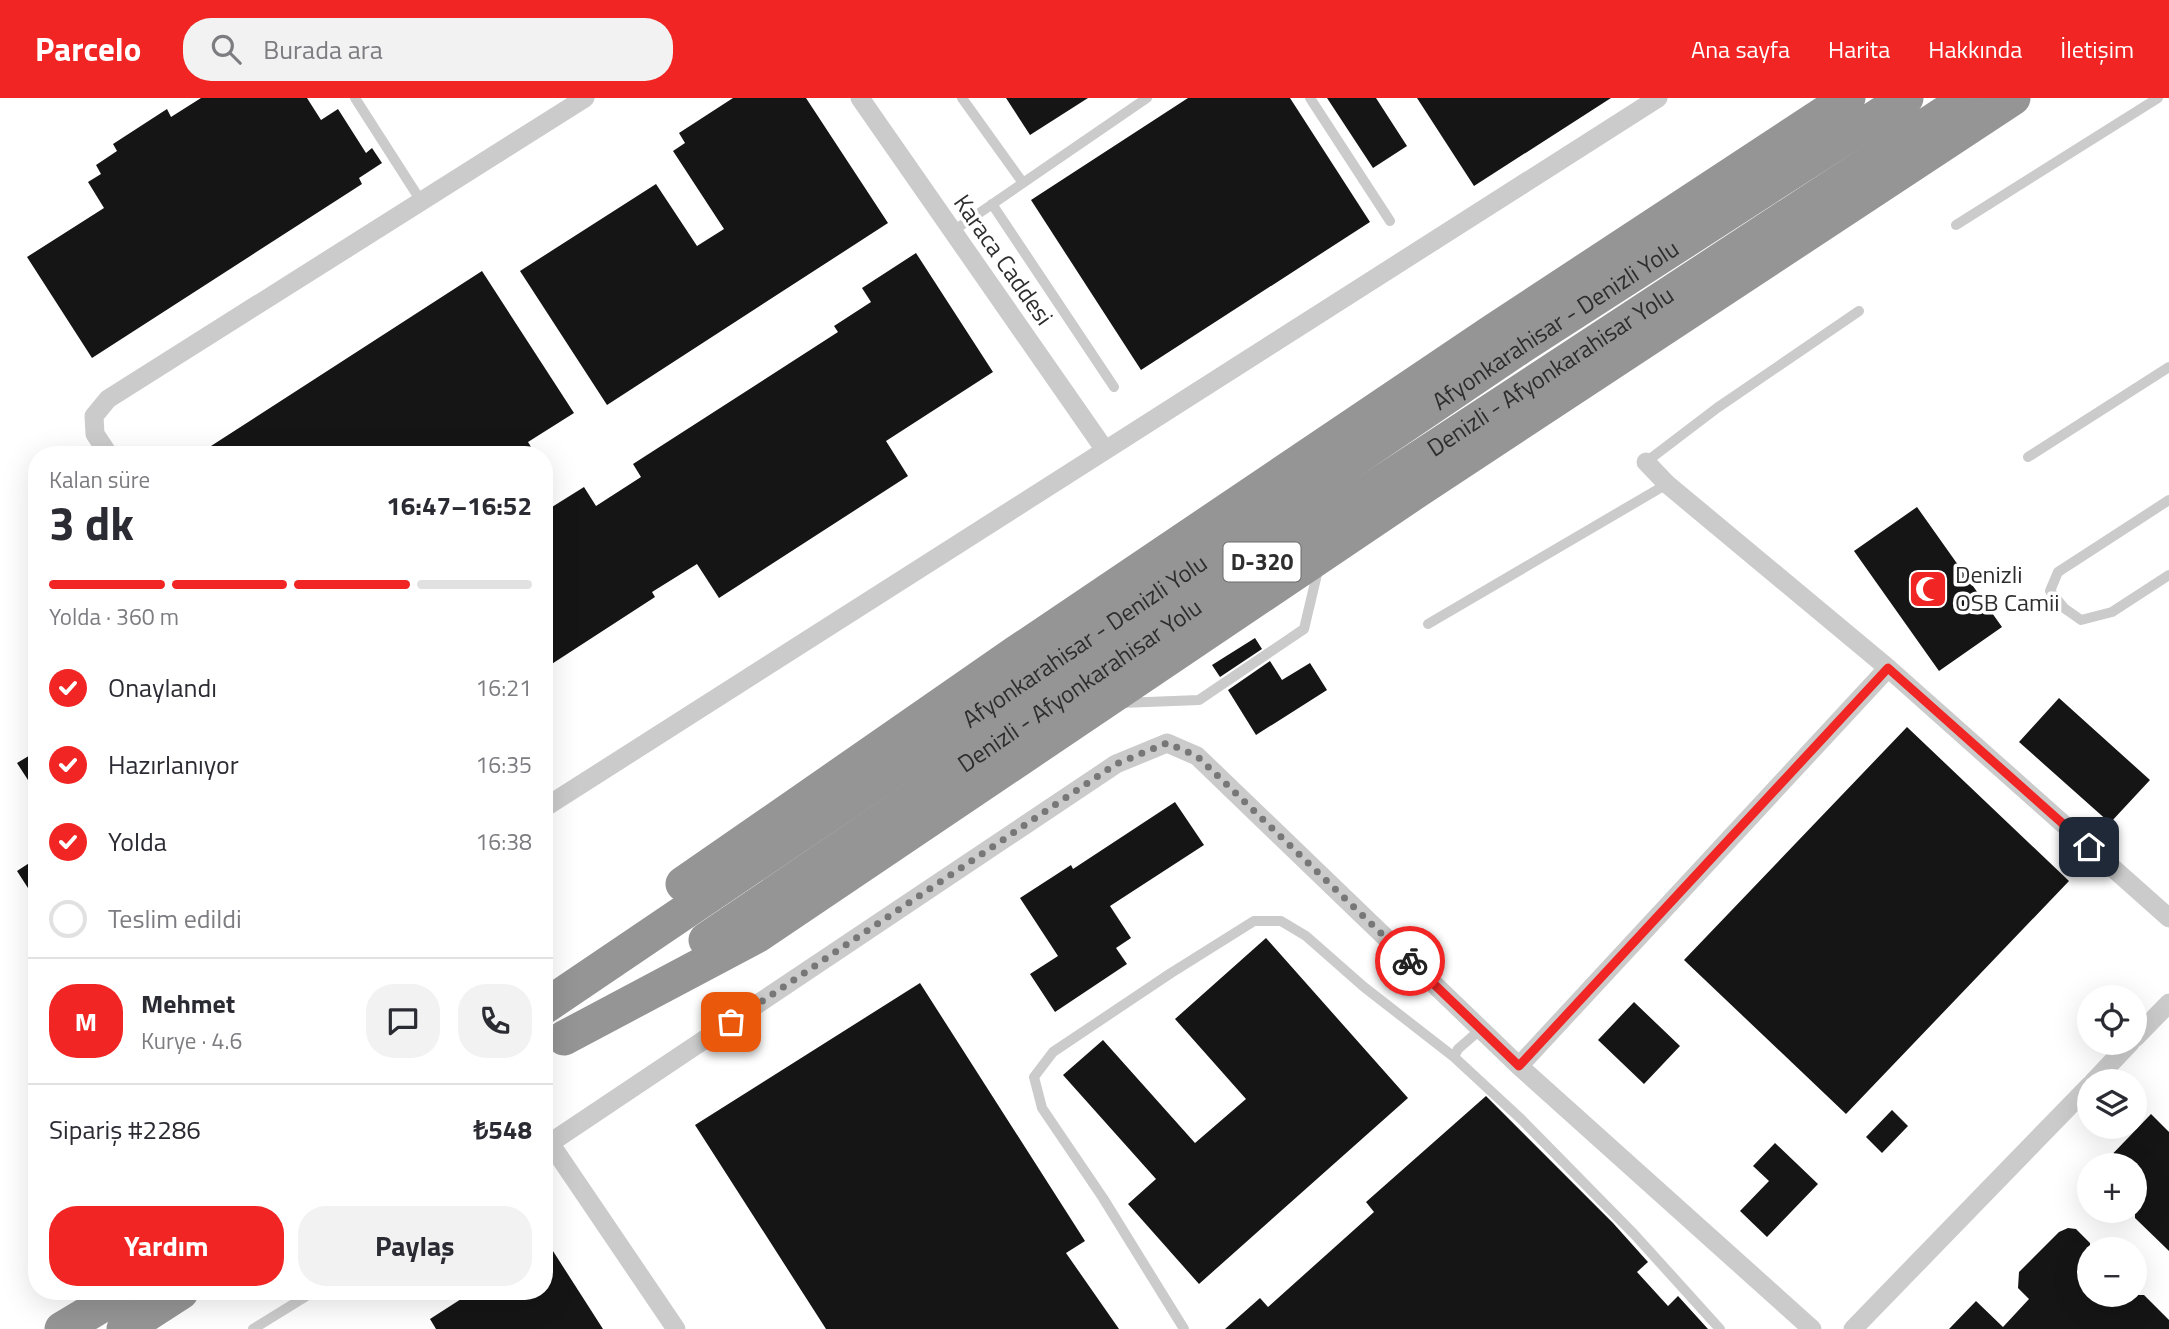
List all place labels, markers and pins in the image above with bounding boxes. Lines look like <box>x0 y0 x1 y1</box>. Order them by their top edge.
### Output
place label: Denizli OSB Camii <box>1955 556 2060 620</box>
mosque icon: Denizli OSB Camii <box>1907 568 1949 610</box>
pin <box>2059 817 2119 877</box>
pin <box>701 992 761 1052</box>

